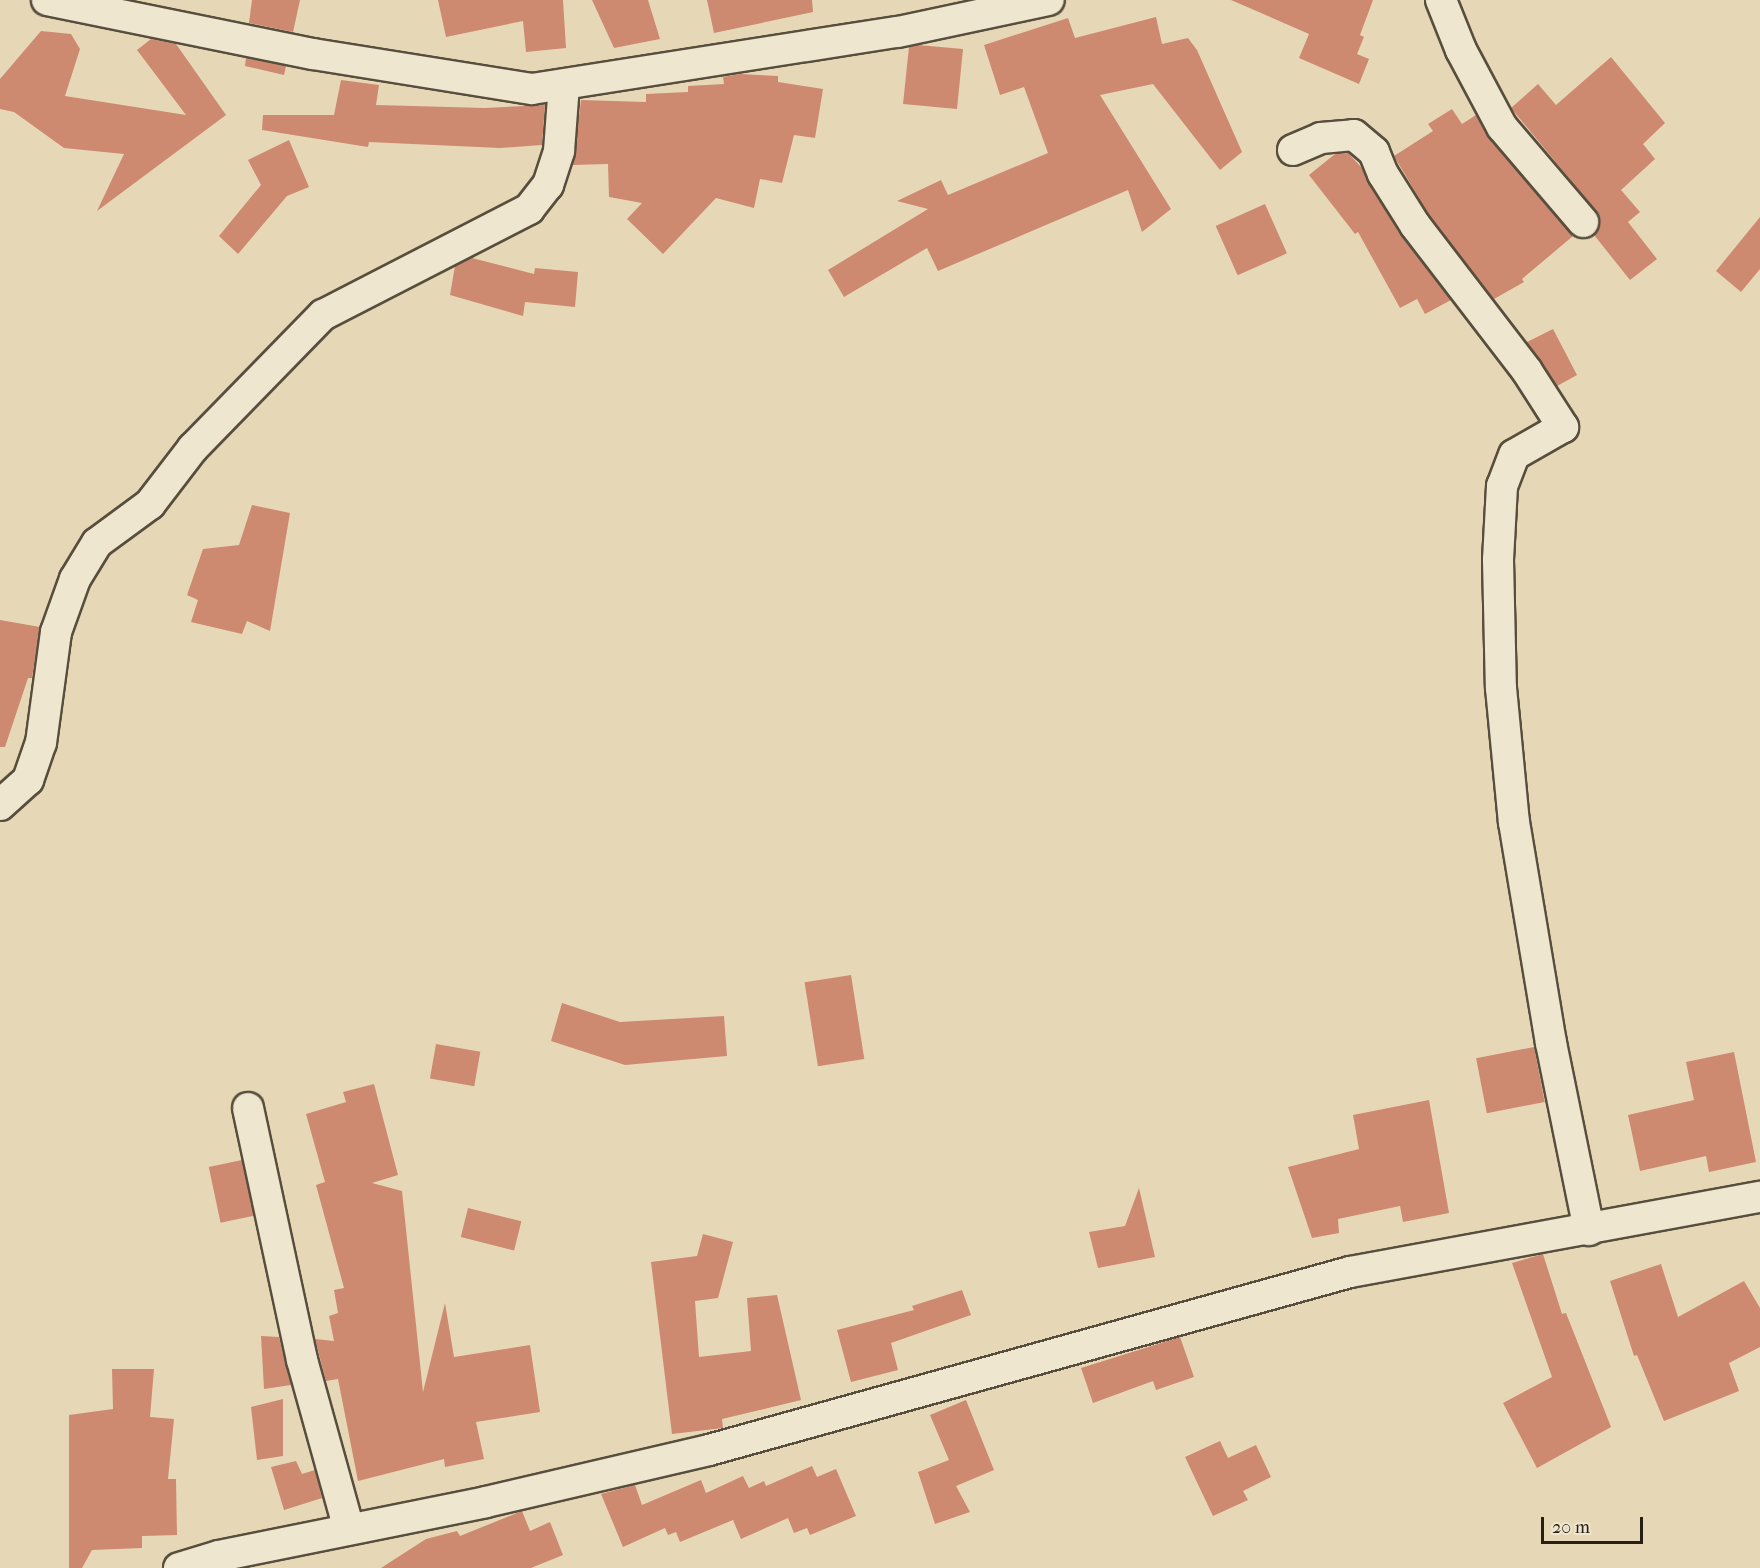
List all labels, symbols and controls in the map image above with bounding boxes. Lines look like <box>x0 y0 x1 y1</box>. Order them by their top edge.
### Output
scale bar <box>1544 1505 1646 1543</box>
text: 20 m <box>1552 1517 1590 1538</box>

